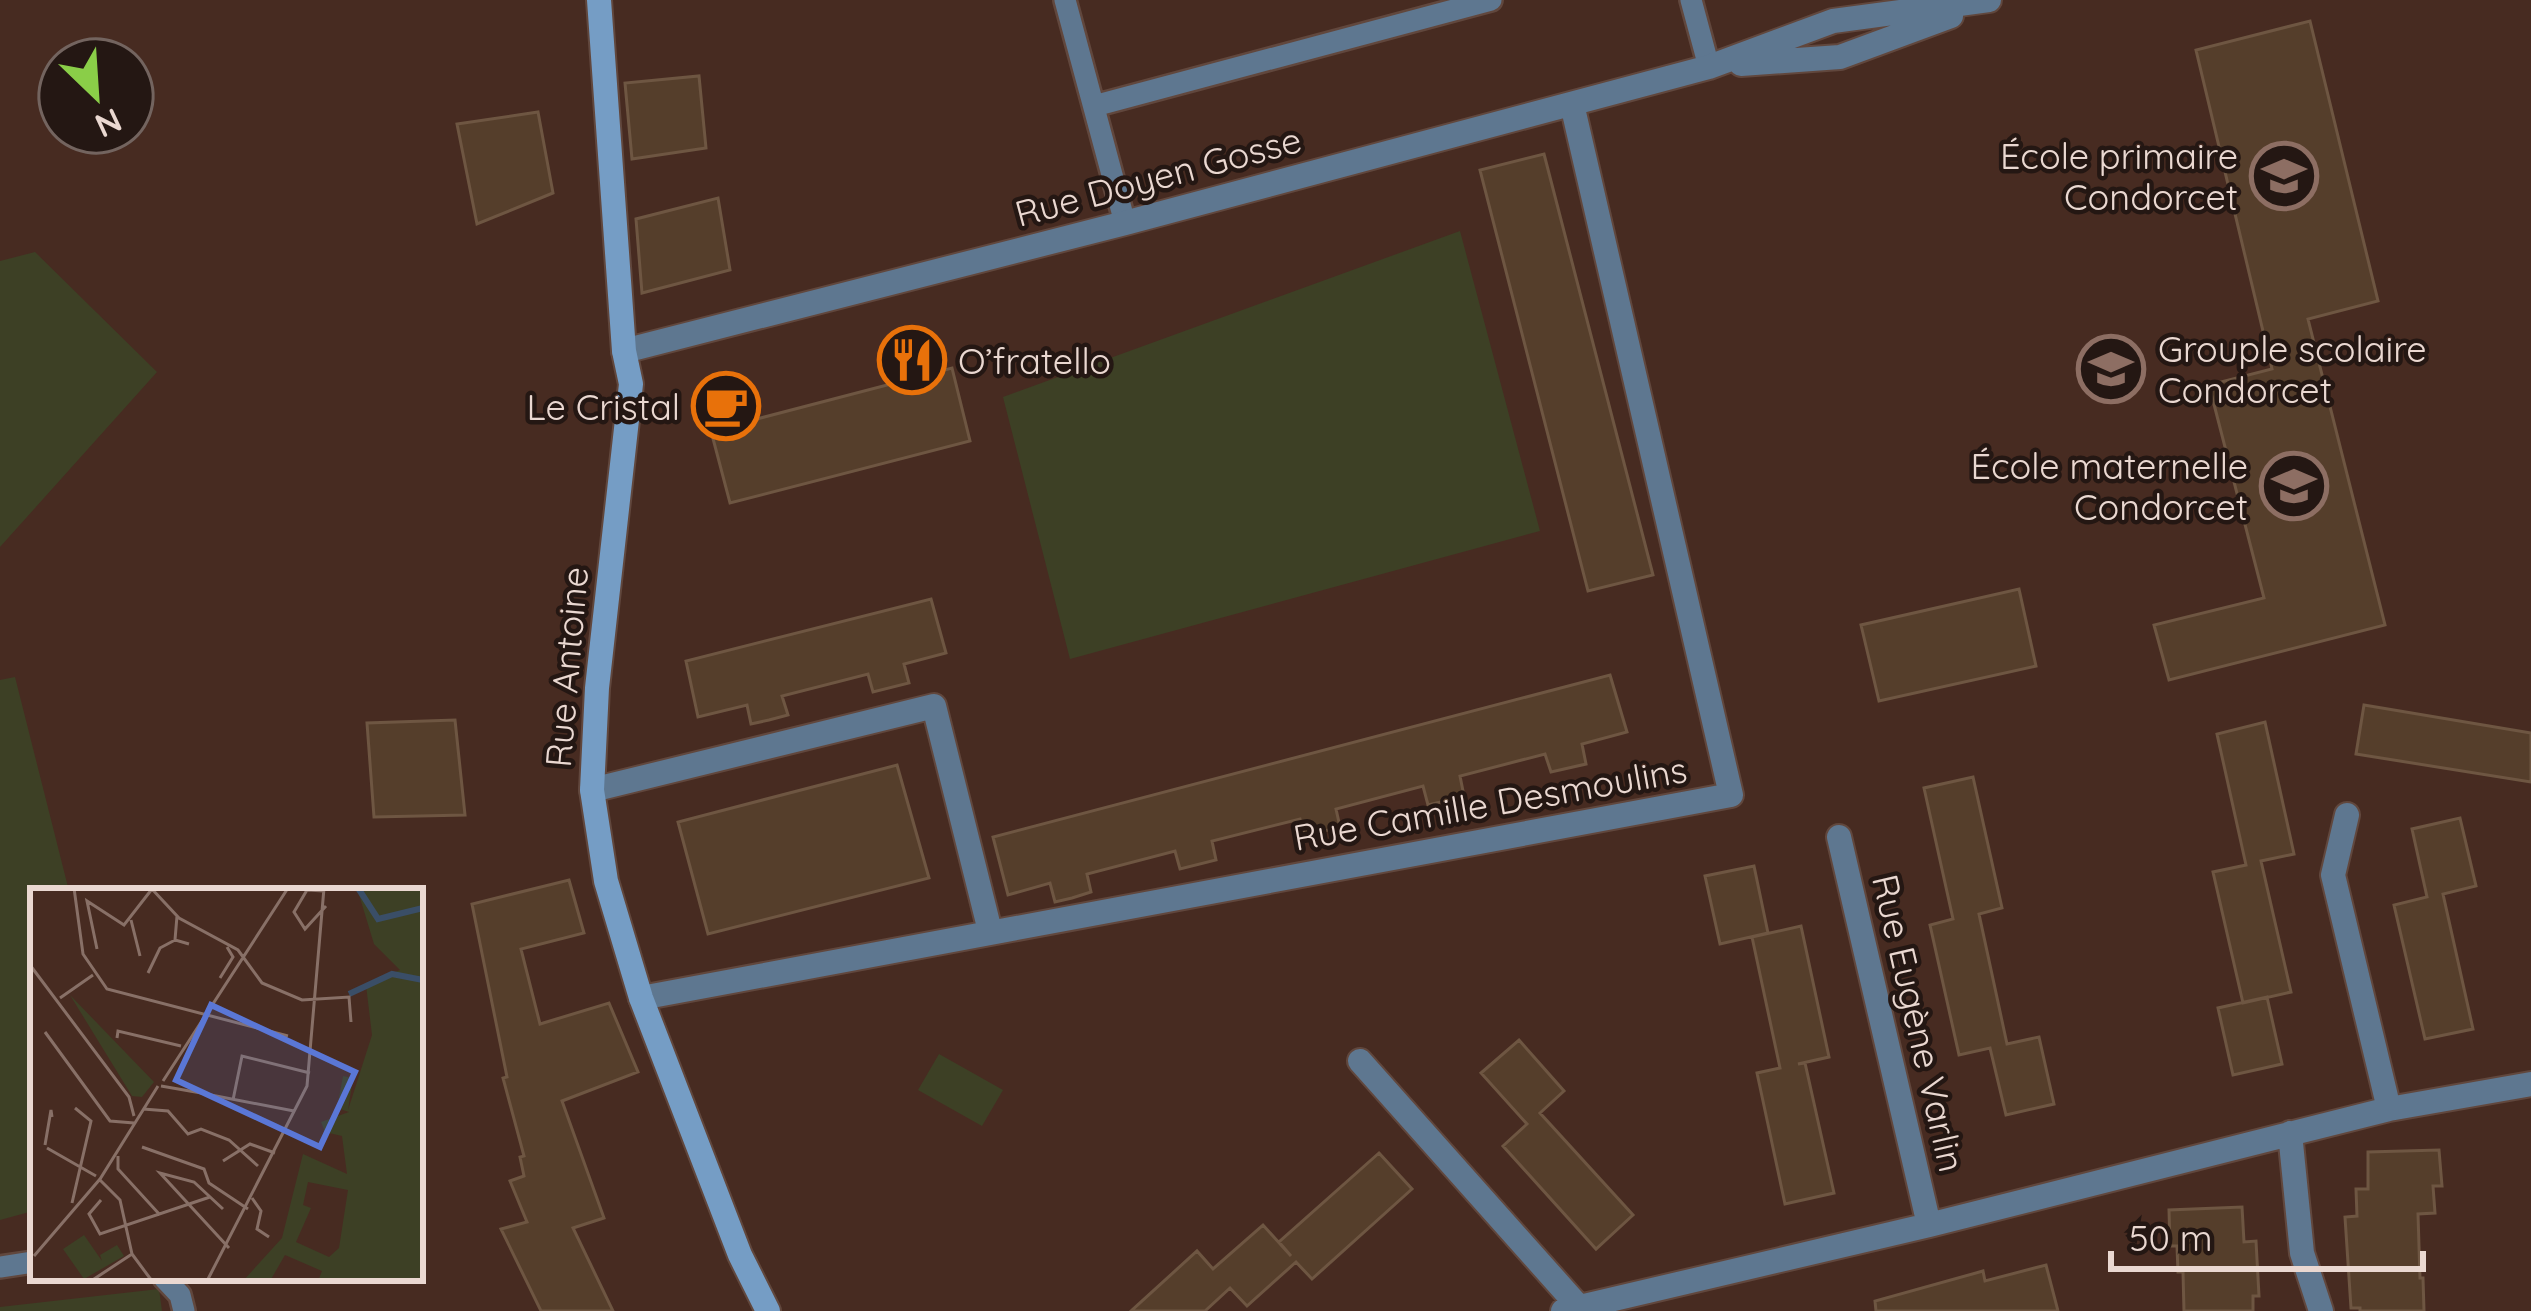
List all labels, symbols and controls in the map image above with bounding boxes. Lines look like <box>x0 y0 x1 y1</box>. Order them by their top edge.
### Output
north arrow <box>36 36 156 156</box>
text: N <box>89 100 129 147</box>
street label: Rue Doyen Gosse <box>1010 116 1306 236</box>
place label: École primaire Condorcet <box>2000 133 2238 219</box>
school or university icon: École primaire Condorcet <box>2249 141 2319 211</box>
restaurant icon: O’fratello <box>877 325 947 395</box>
place label: Grouple scolaire Condorcet <box>2158 326 2427 412</box>
school or university icon: Grouple scolaire Condorcet <box>2076 334 2146 404</box>
place label: O’fratello <box>958 338 1111 383</box>
cafe icon: Le Cristal <box>691 371 761 441</box>
place label: Le Cristal <box>526 384 680 429</box>
place label: École maternelle Condorcet <box>1971 443 2248 529</box>
school or university icon: École maternelle Condorcet <box>2259 451 2329 521</box>
street label: Rue Antoine <box>535 565 597 769</box>
street label: Rue Camille Desmoulins <box>1290 746 1690 860</box>
street label: Rue Eugène Varlin <box>1863 870 1975 1176</box>
inset map <box>30 888 423 1281</box>
scale bar <box>2111 1197 2423 1271</box>
text: 50 m <box>2129 1215 2213 1260</box>

